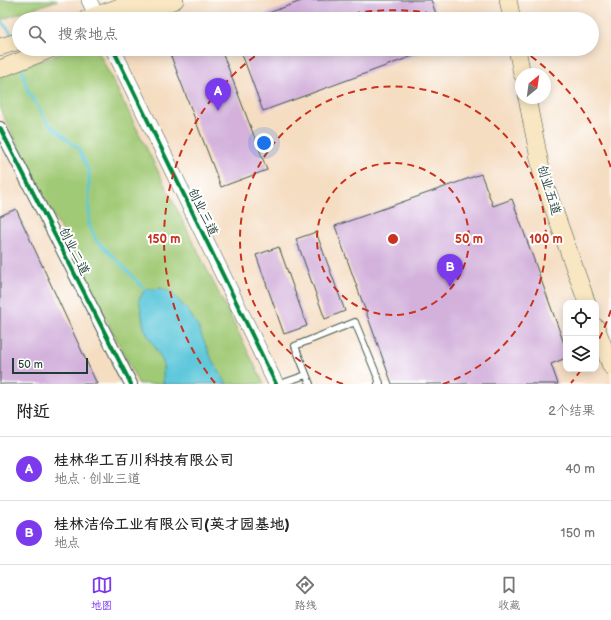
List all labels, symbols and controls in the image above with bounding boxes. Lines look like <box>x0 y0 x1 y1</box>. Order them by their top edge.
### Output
search box <box>12 12 599 56</box>
icon: search <box>26 23 48 45</box>
text: 搜索地点 <box>58 25 118 44</box>
north arrow <box>515 68 551 104</box>
pin: A <box>205 78 231 111</box>
your location <box>254 133 274 153</box>
street label: 创业五道 <box>534 163 564 217</box>
street label: 创业三道 <box>184 185 222 239</box>
street label: 创业二道 <box>55 224 93 278</box>
text: 150 m <box>148 232 180 247</box>
centre of rings <box>386 232 400 246</box>
text: 50 m <box>455 232 483 247</box>
text: 100 m <box>529 232 563 247</box>
pin: B <box>437 254 463 287</box>
map controls <box>563 300 599 372</box>
button: locate <box>563 300 599 336</box>
button: layers <box>563 336 599 372</box>
scale bar <box>12 356 88 375</box>
text: 50 m <box>18 358 43 371</box>
text: 附近 <box>16 402 50 422</box>
text: 2个结果 <box>548 403 595 419</box>
text: 桂林华工百川科技有限公司 <box>54 451 234 470</box>
text: A <box>25 461 33 477</box>
text: 40 m <box>565 461 595 477</box>
text: 地点 · 创业三道 <box>54 471 140 487</box>
text: 桂林洁伶工业有限公司(英才园基地) <box>54 515 290 534</box>
text: B <box>24 525 34 541</box>
text: 150 m <box>561 525 595 541</box>
text: 地点 <box>54 535 80 551</box>
tab: 地图 <box>91 574 113 612</box>
tab: 路线 <box>294 574 316 612</box>
tab: 收藏 <box>498 574 520 612</box>

